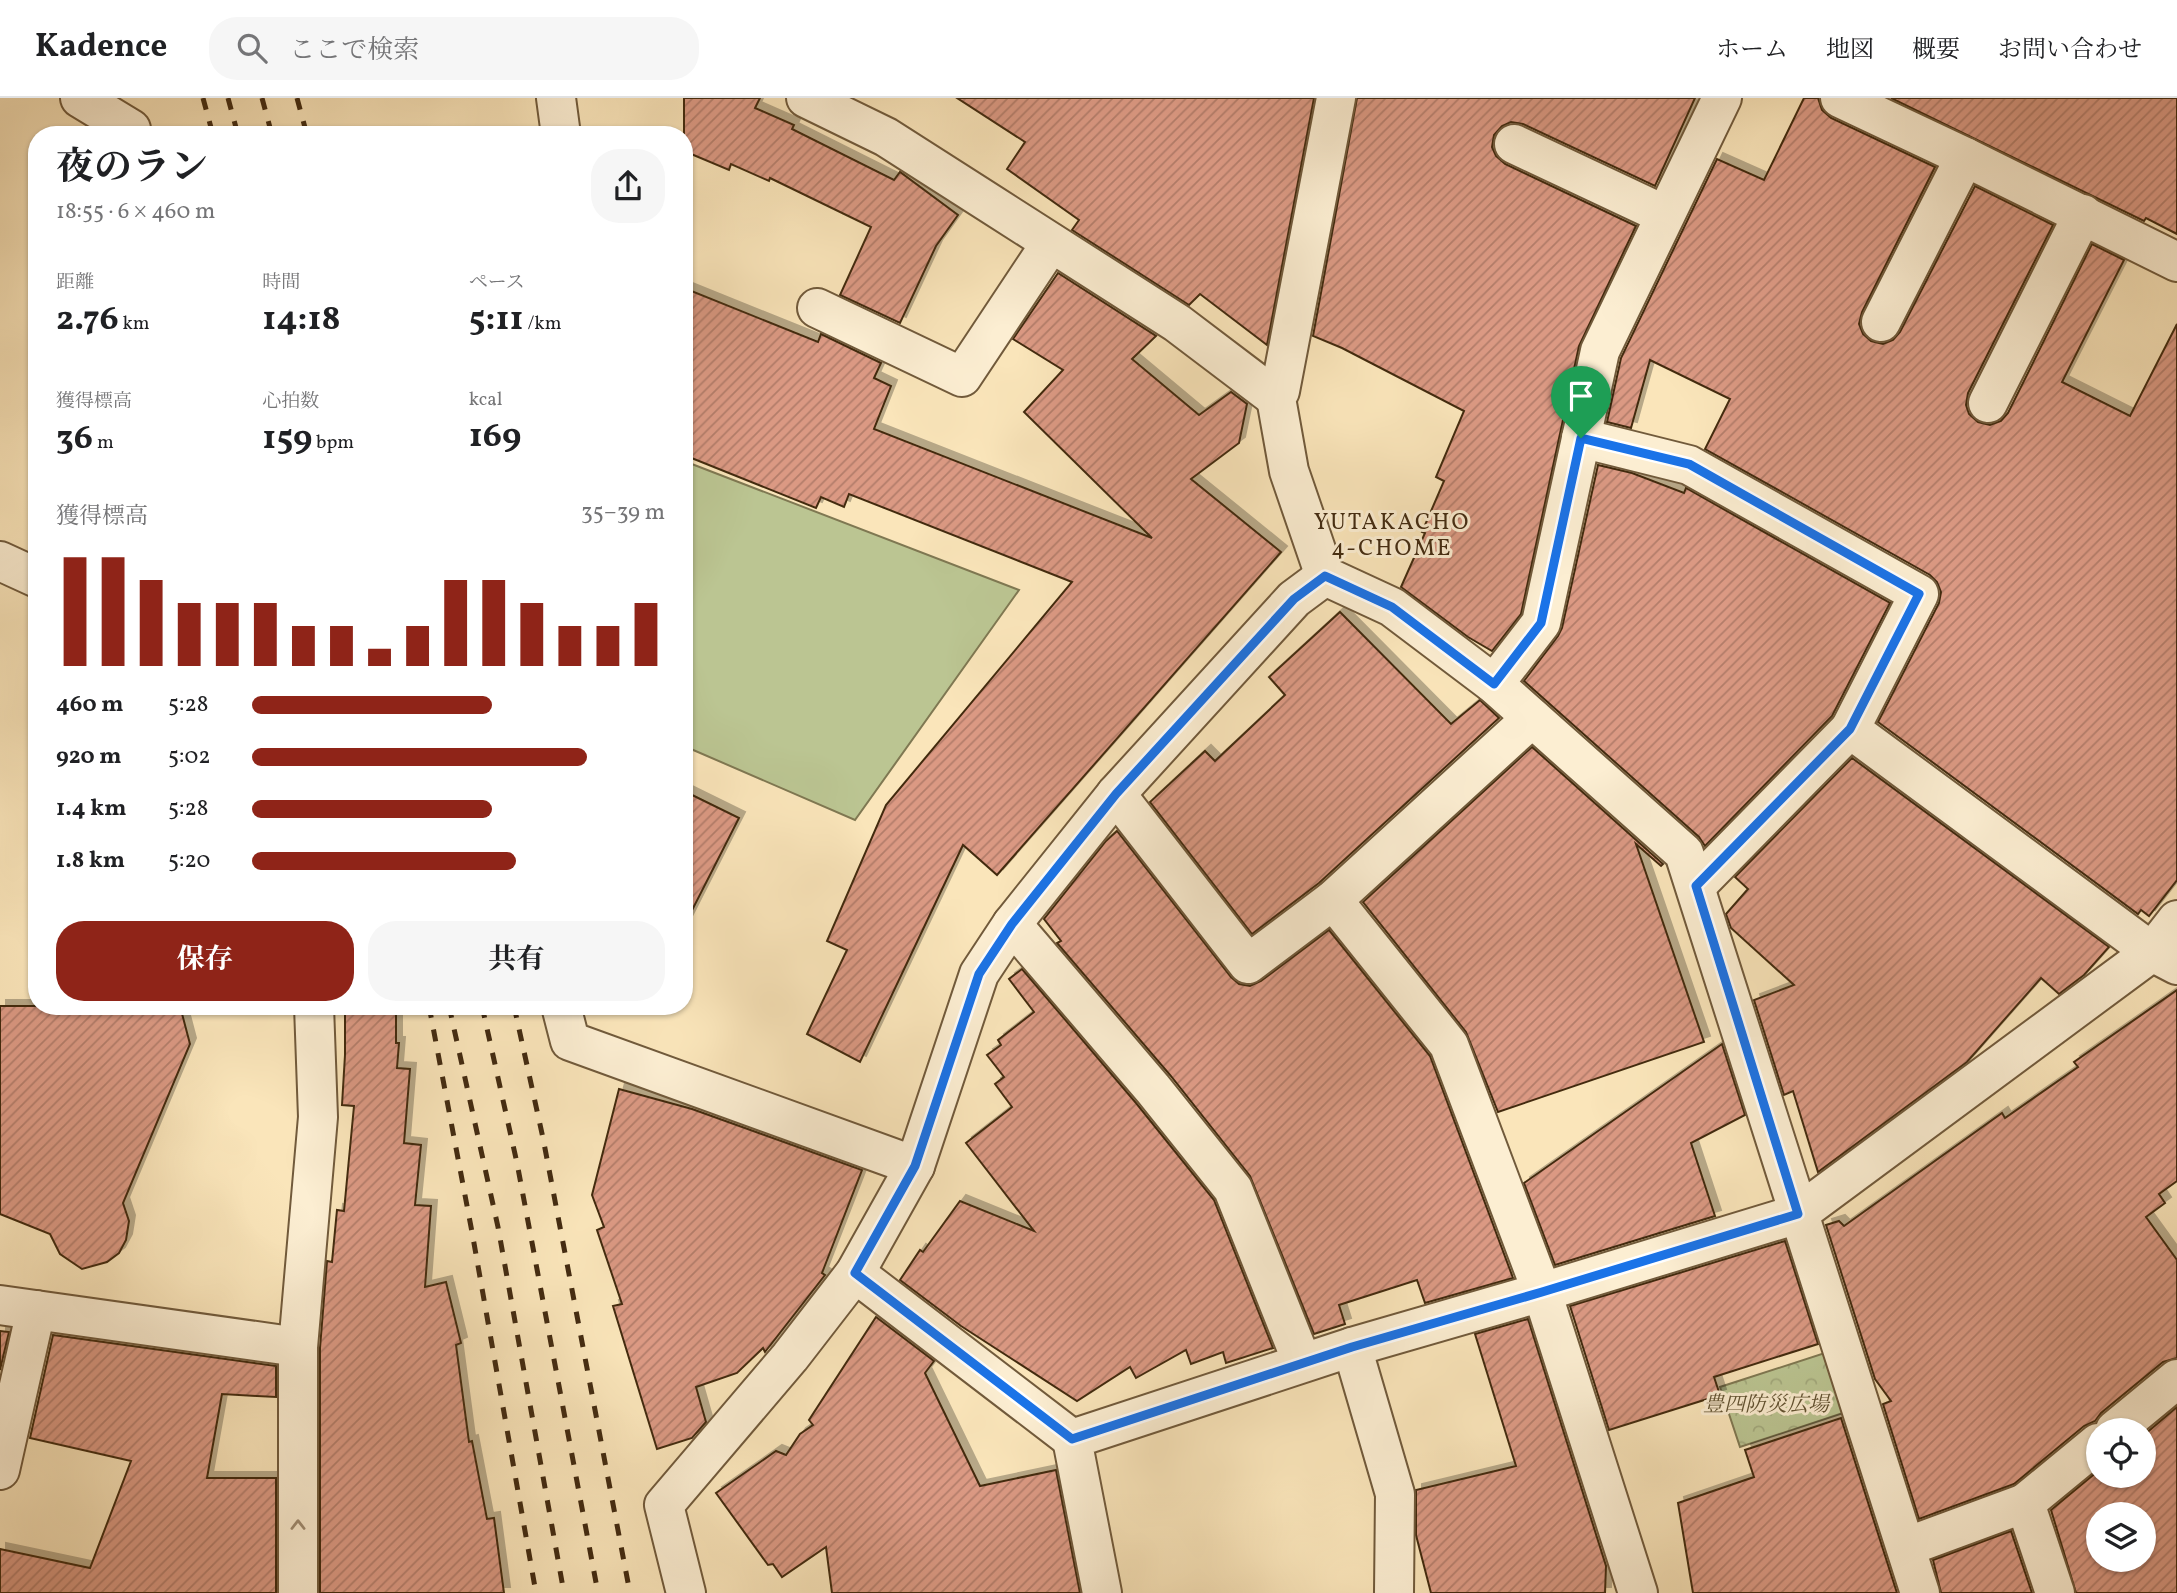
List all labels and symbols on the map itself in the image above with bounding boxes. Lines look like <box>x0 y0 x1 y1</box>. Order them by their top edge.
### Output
pin <box>1551 366 1611 438</box>
district label: YUTAKACHO 4-CHOME <box>1314 507 1470 565</box>
park label: 豊四防災広場 <box>1703 1391 1831 1420</box>
one-way arrow <box>290 1519 306 1530</box>

